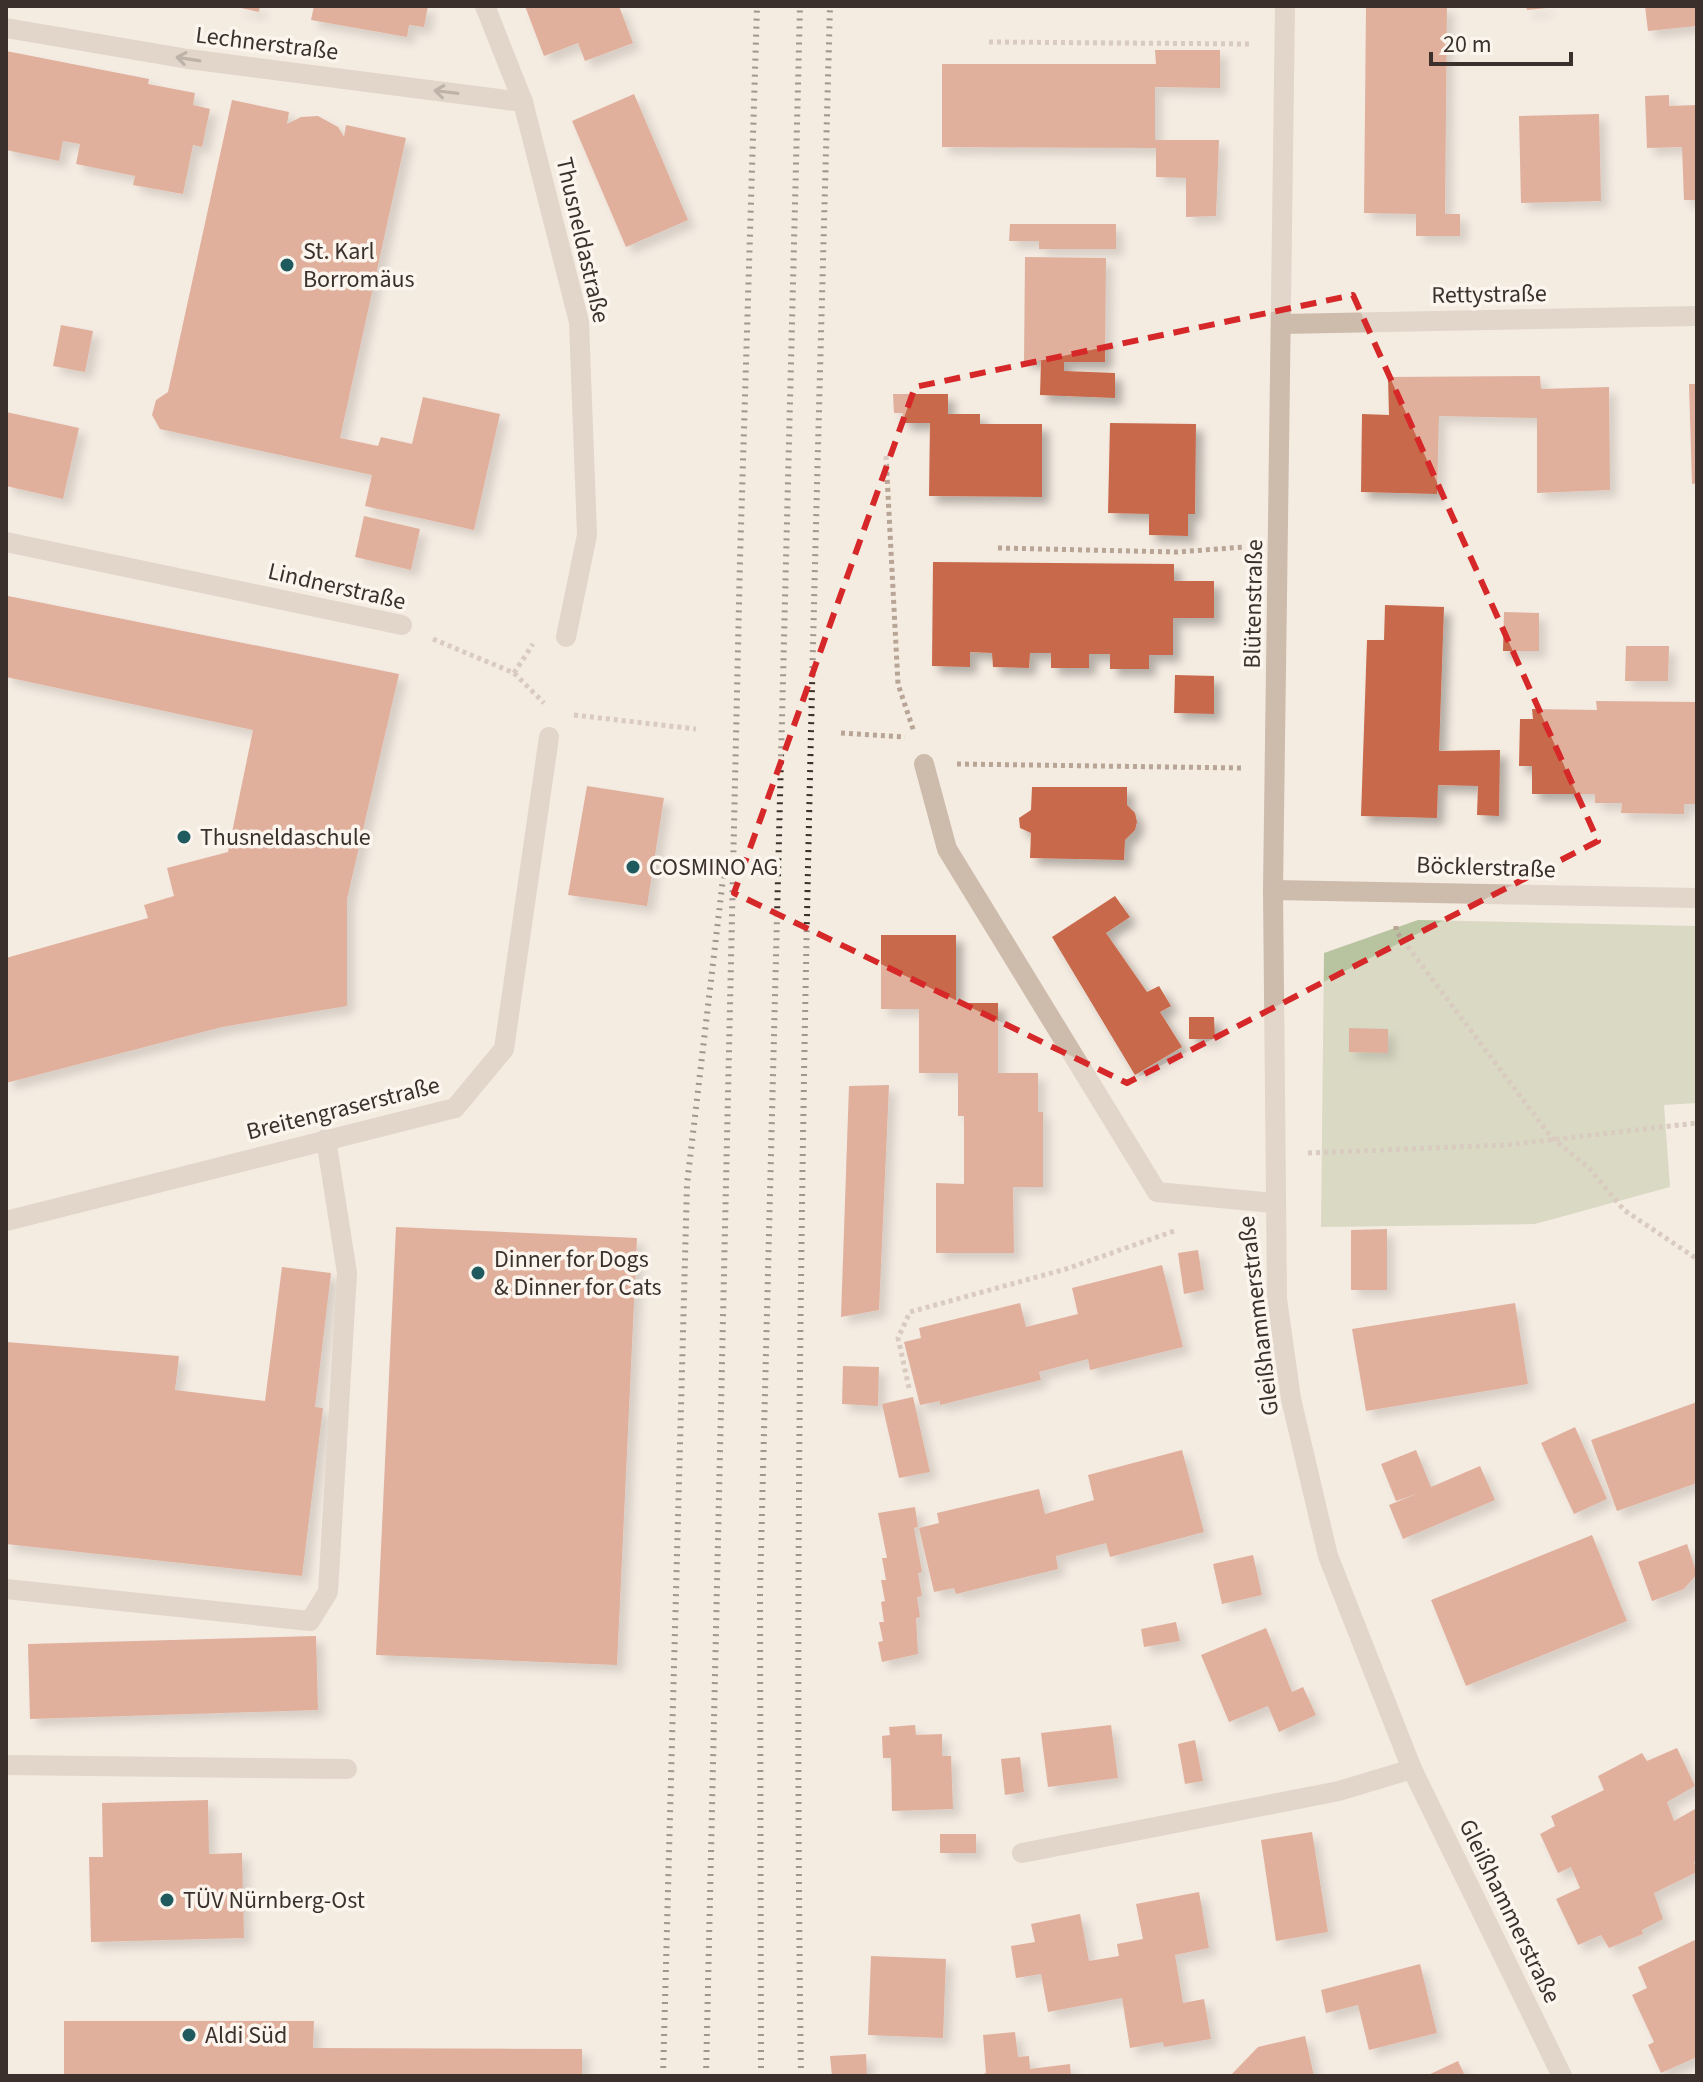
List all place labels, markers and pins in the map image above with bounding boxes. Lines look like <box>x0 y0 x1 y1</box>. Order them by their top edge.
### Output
place label: St. Karl Borromäus <box>303 234 415 297</box>
marker: St. Karl Borromäus <box>278 256 296 274</box>
place label: Thusneldaschule <box>200 820 371 855</box>
marker: Thusneldaschule <box>175 828 193 846</box>
place label: COSMINO AG <box>649 850 778 885</box>
marker: COSMINO AG <box>624 858 642 876</box>
place label: Dinner for Dogs & Dinner for Cats <box>494 1242 662 1305</box>
marker: Dinner for Dogs & Dinner for Cats <box>469 1264 487 1282</box>
place label: TÜV Nürnberg-Ost <box>183 1883 365 1918</box>
marker: TÜV Nürnberg-Ost <box>158 1891 176 1909</box>
place label: Aldi Süd <box>205 2018 287 2053</box>
marker: Aldi Süd <box>180 2026 198 2044</box>

